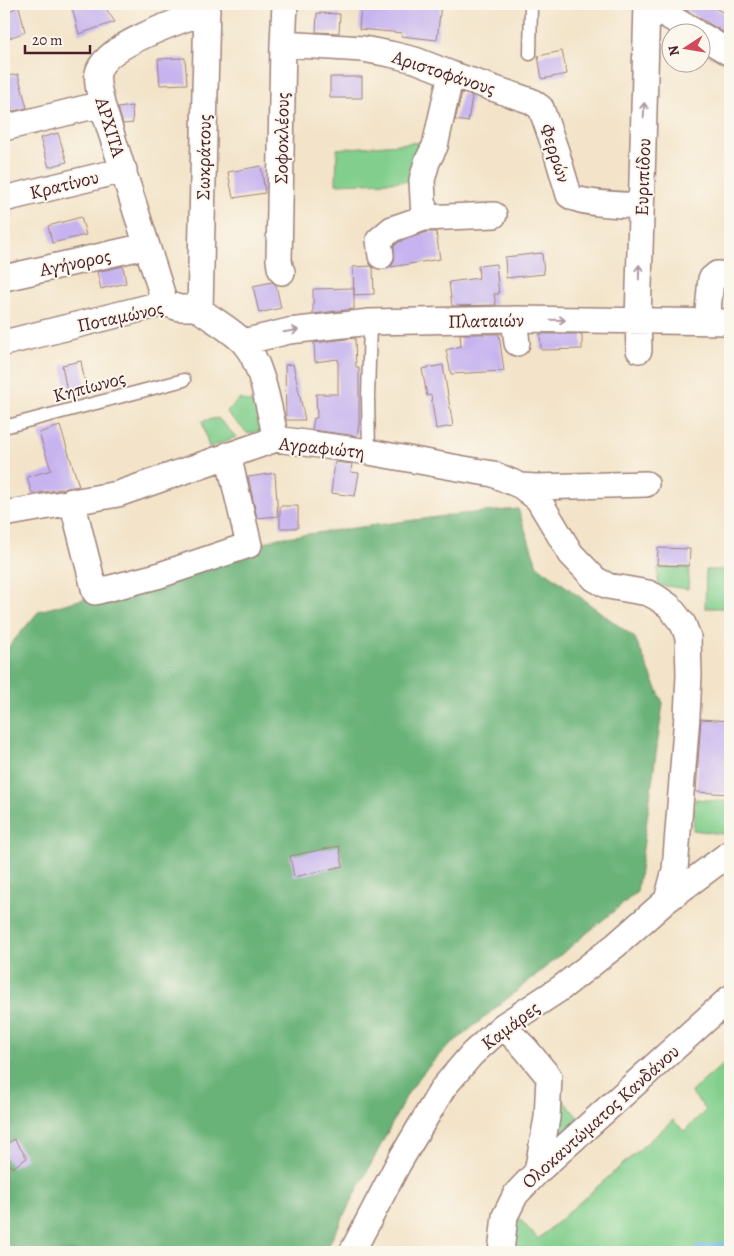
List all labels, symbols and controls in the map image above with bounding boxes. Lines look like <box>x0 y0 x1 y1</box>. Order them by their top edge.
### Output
scale bar <box>25 22 90 54</box>
north arrow <box>662 22 712 72</box>
text: 20 m <box>32 30 63 50</box>
street label: Αριστοφάνους <box>388 44 499 102</box>
text: N <box>663 44 684 58</box>
street label: Σοφοκλέους <box>268 92 296 184</box>
street label: ΑΡΧΙΤΑ <box>88 93 132 161</box>
one-way arrow <box>639 102 649 118</box>
street label: Σωκράτους <box>190 114 218 200</box>
street label: Φερρών <box>533 120 577 186</box>
street label: Ευριπίδου <box>629 138 657 216</box>
street label: Κρατίνου <box>27 164 102 206</box>
street label: Αγήνορος <box>36 243 113 283</box>
one-way arrow <box>634 265 644 281</box>
street label: Ποταμώνος <box>75 295 166 339</box>
street label: Πλαταιών <box>448 307 524 335</box>
one-way arrow <box>550 315 566 324</box>
one-way arrow <box>282 325 298 335</box>
street label: Κηπίωνος <box>50 365 128 409</box>
street label: Αγραφιώτη <box>277 430 366 465</box>
street label: Καμάρες <box>476 995 545 1056</box>
street label: Ολοκαυτώματος Κανδάνου <box>516 1039 685 1195</box>

